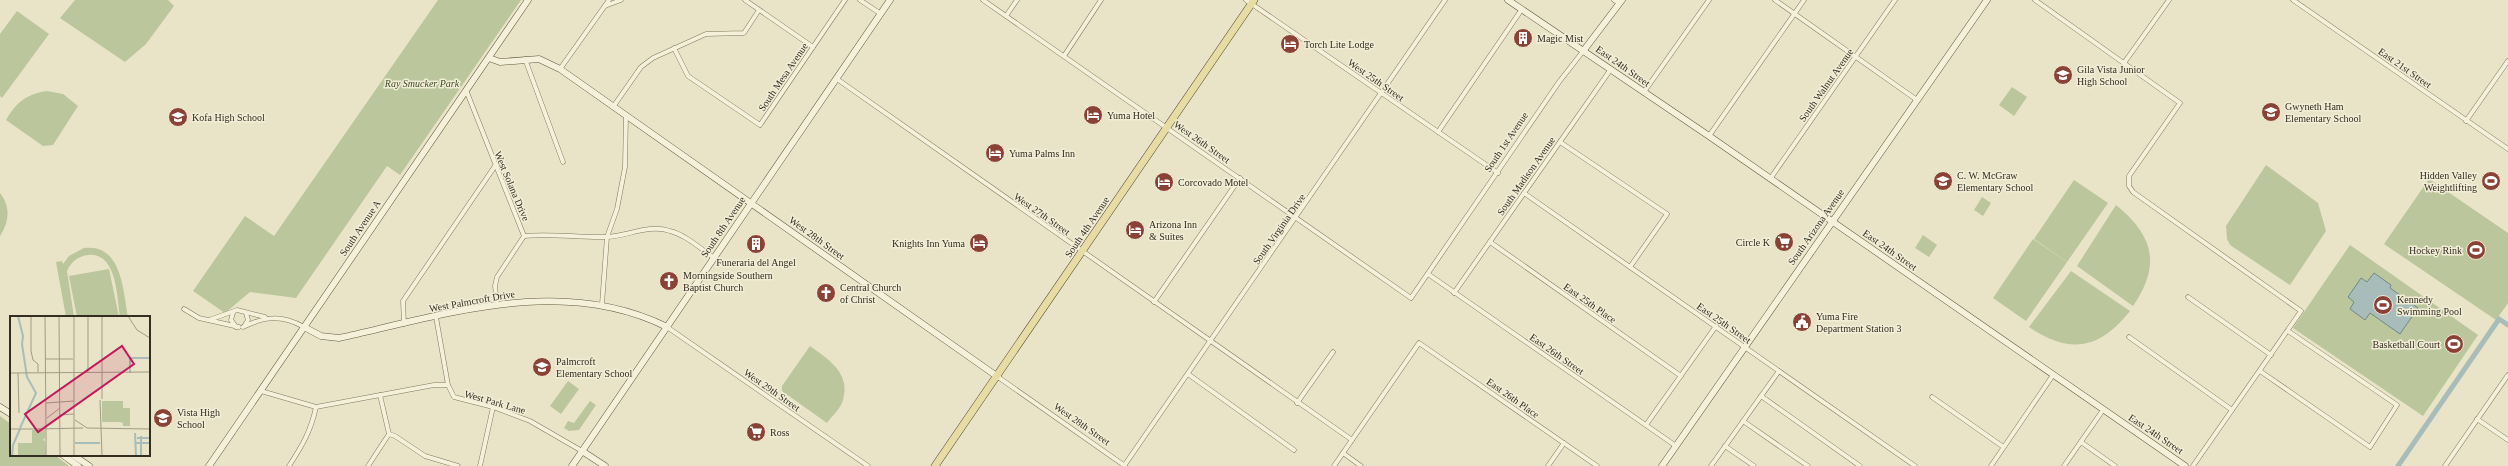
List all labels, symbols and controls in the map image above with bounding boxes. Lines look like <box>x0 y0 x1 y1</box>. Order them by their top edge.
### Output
building icon: Magic Mist <box>1512 27 1534 49</box>
hotel icon: Torch Lite Lodge <box>1279 33 1301 55</box>
place label: Magic Mist <box>1537 33 1584 44</box>
place label: Torch Lite Lodge <box>1304 39 1374 50</box>
street label: South Mesa Avenue <box>756 40 810 113</box>
street label: East 24th Street <box>1594 43 1652 89</box>
street label: South Walnut Avenue <box>1797 46 1856 124</box>
street label: East 21st Street <box>2376 46 2434 90</box>
street label: West 25th Street <box>1346 57 1406 104</box>
school or university icon: Gila Vista Junior High School <box>2052 64 2074 86</box>
place label: Gila Vista Junior High School <box>2077 64 2145 87</box>
park label: Ray Smucker Park <box>384 78 460 89</box>
school or university icon: Gwyneth Ham Elementary School <box>2260 101 2282 123</box>
place label: Gwyneth Ham Elementary School <box>2285 101 2362 124</box>
hotel icon: Yuma Hotel <box>1082 104 1104 126</box>
school or university icon: Kofa High School <box>167 106 189 128</box>
place label: Yuma Hotel <box>1107 110 1155 121</box>
street label: South 1st Avenue <box>1482 110 1530 174</box>
place label: Kofa High School <box>192 112 265 123</box>
street label: West 26th Street <box>1172 119 1232 166</box>
street label: South Madison Avenue <box>1495 134 1558 217</box>
hotel icon: Yuma Palms Inn <box>984 142 1006 164</box>
place label: Yuma Palms Inn <box>1009 148 1075 159</box>
street label: West Solana Drive <box>492 149 532 223</box>
school or university icon: C. W. McGraw Elementary School <box>1932 170 1954 192</box>
place label: C. W. McGraw Elementary School <box>1957 170 2034 193</box>
place label: Hidden Valley Weightlifting <box>2420 170 2477 193</box>
sports icon: Hidden Valley Weightlifting <box>2480 170 2502 192</box>
hotel icon: Corcovado Motel <box>1153 171 1175 193</box>
place label: Corcovado Motel <box>1178 177 1248 188</box>
street label: South Arizona Avenue <box>1786 187 1847 267</box>
street label: West 27th Street <box>1012 191 1072 238</box>
street label: South Virginia Drive <box>1251 191 1308 266</box>
street label: South 8th Avenue <box>699 194 748 259</box>
street label: South 4th Avenue <box>1063 194 1112 259</box>
street label: South Avenue A <box>337 197 383 258</box>
street label: West 28th Street <box>787 214 847 262</box>
hotel icon: Arizona Inn & Suites <box>1124 219 1146 241</box>
place label: Arizona Inn & Suites <box>1149 219 1197 242</box>
street label: East 24th Street <box>1861 227 1919 273</box>
supermarket icon: Circle K <box>1773 231 1795 253</box>
hotel icon: Knights Inn Yuma <box>968 232 990 254</box>
building icon: Funeraria del Angel <box>745 233 767 255</box>
place label: Circle K <box>1736 237 1771 248</box>
place label: Knights Inn Yuma <box>892 238 966 249</box>
sports icon: Hockey Rink <box>2465 239 2487 261</box>
place label: Hockey Rink <box>2409 245 2462 256</box>
place label: Funeraria del Angel <box>716 257 796 268</box>
church icon: Morningside Southern Baptist Church <box>658 270 680 292</box>
place label: Morningside Southern Baptist Church <box>683 270 773 293</box>
street label: East 25th Place <box>1562 281 1619 326</box>
church icon: Central Church of Christ <box>815 282 837 304</box>
place label: Central Church of Christ <box>840 282 901 305</box>
street label: West Palmcroft Drive <box>428 288 516 314</box>
sports icon: Kennedy Swimming Pool <box>2372 294 2394 316</box>
place label: Kennedy Swimming Pool <box>2397 294 2462 317</box>
street label: East 25th Street <box>1695 300 1753 346</box>
public building icon: Yuma Fire Department Station 3 <box>1791 311 1813 333</box>
place label: Yuma Fire Department Station 3 <box>1816 311 1902 334</box>
inset map <box>10 316 150 456</box>
street label: East 26th Street <box>1528 331 1586 377</box>
sports icon: Basketball Court <box>2443 333 2465 355</box>
place label: Basketball Court <box>2373 339 2440 350</box>
school or university icon: Palmcroft Elementary School <box>531 356 553 378</box>
place label: Palmcroft Elementary School <box>556 356 633 379</box>
street label: West 29th Street <box>742 367 802 414</box>
street label: East 26th Place <box>1485 376 1542 421</box>
street label: West Park Lane <box>463 388 527 416</box>
street label: West 28th Street <box>1052 401 1112 448</box>
school or university icon: Vista High School <box>152 407 174 429</box>
place label: Vista High School <box>177 407 220 430</box>
street label: East 24th Street <box>2127 412 2186 456</box>
supermarket icon: Ross <box>745 421 767 443</box>
place label: Ross <box>770 427 790 438</box>

